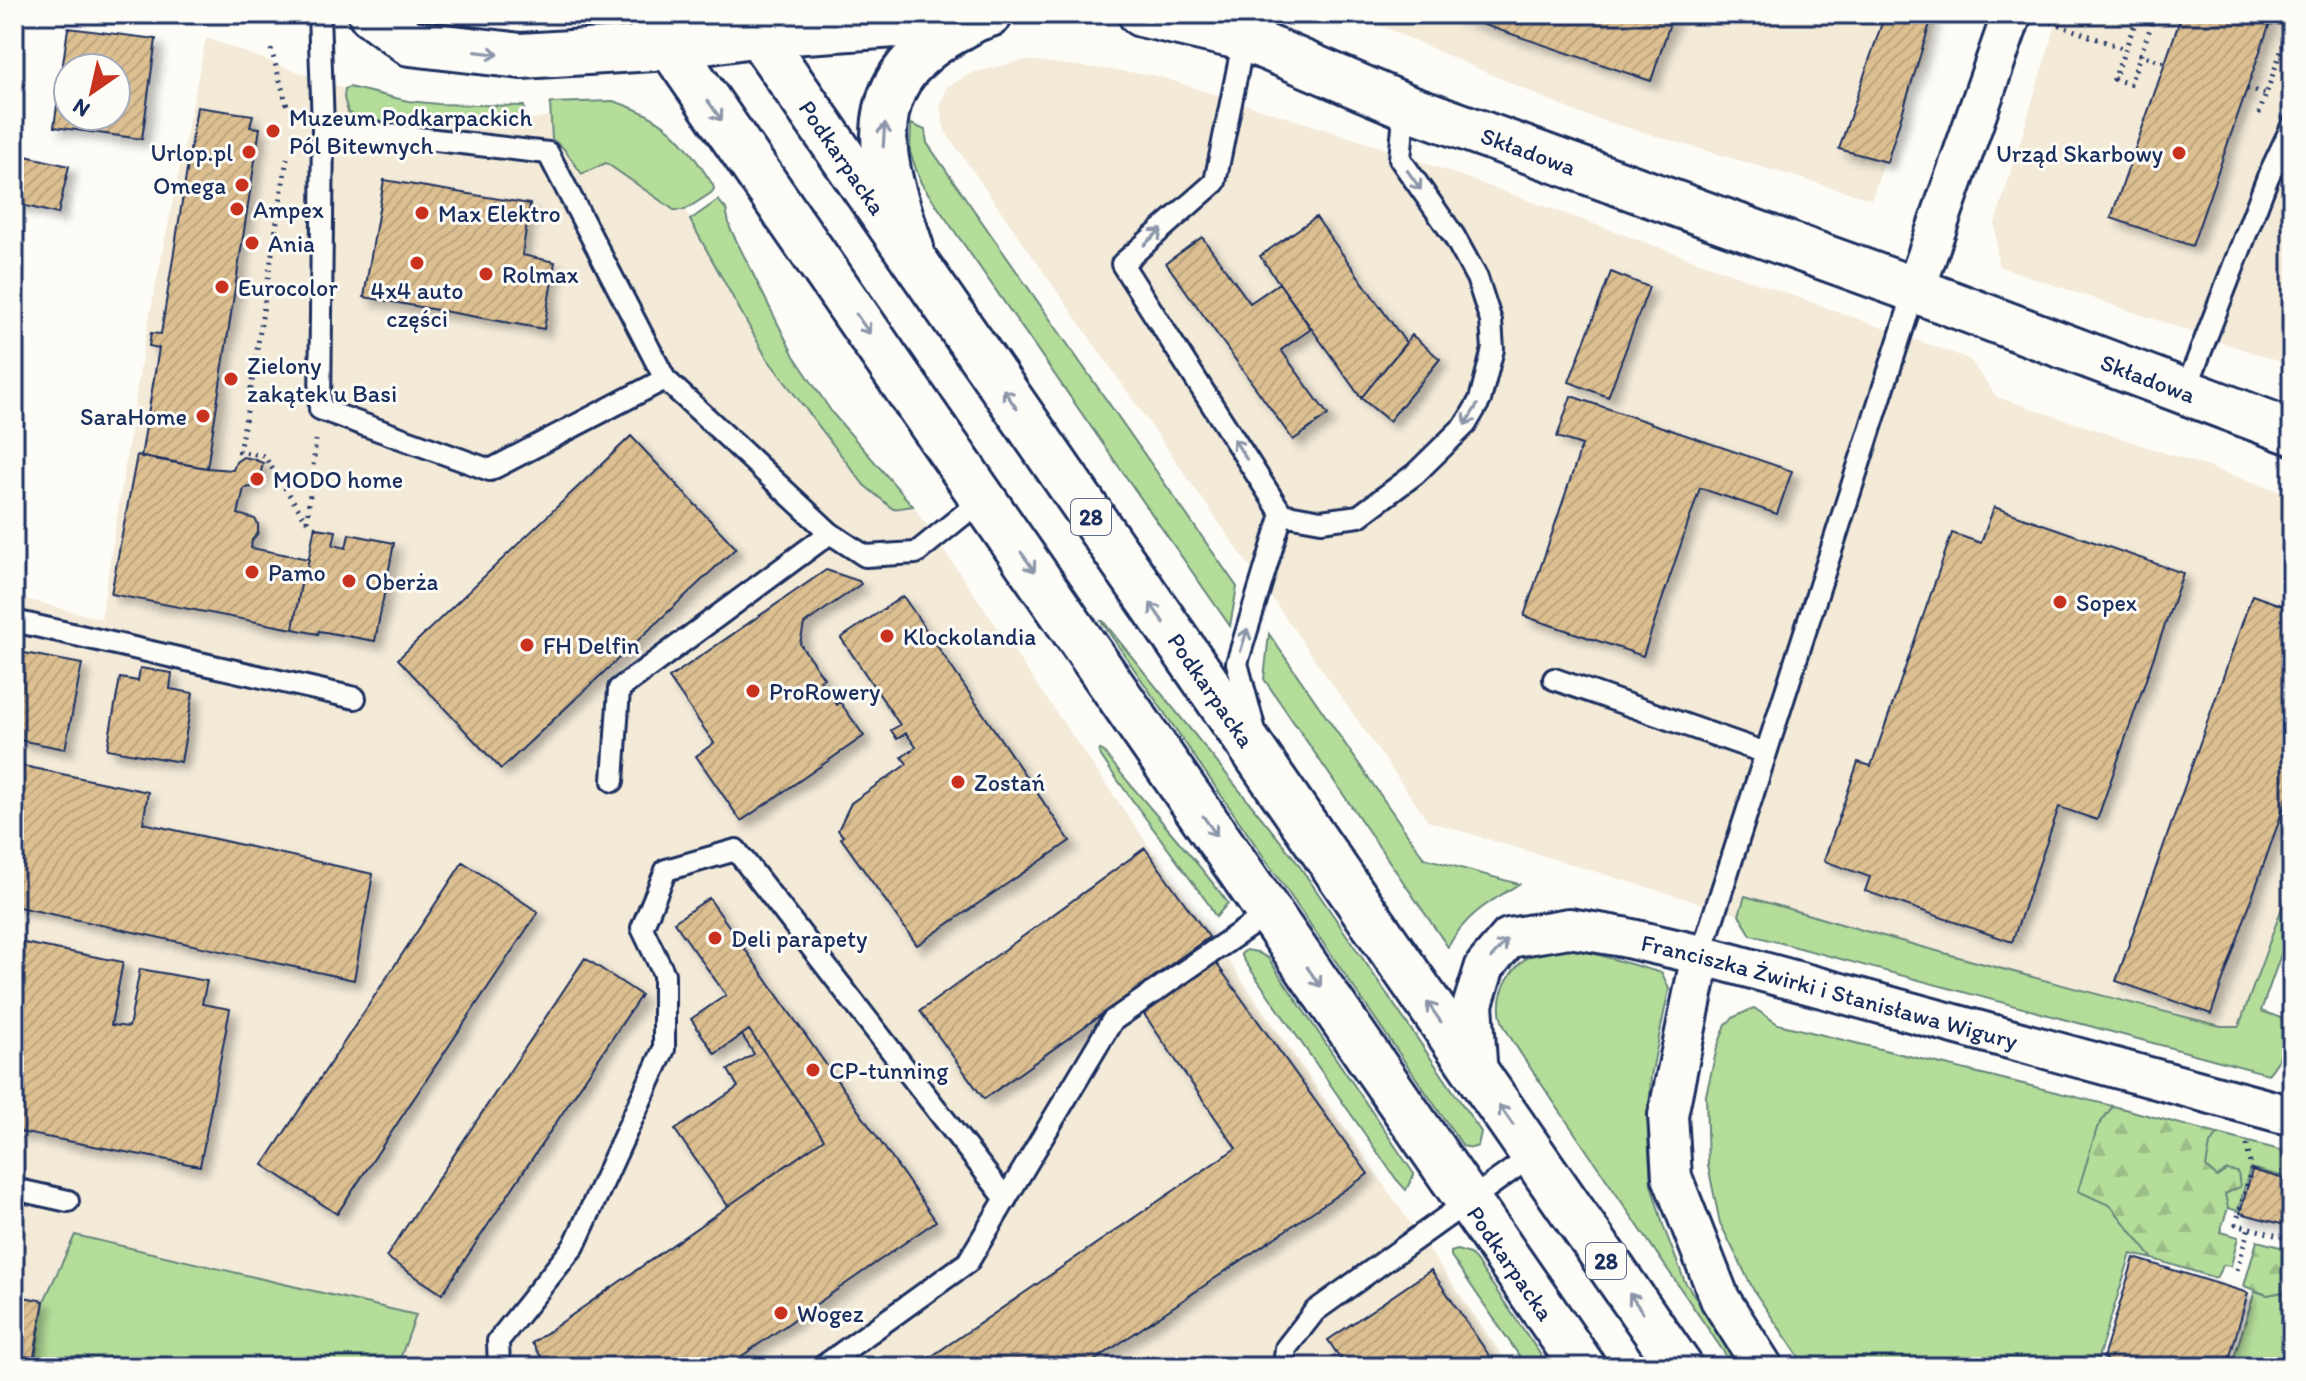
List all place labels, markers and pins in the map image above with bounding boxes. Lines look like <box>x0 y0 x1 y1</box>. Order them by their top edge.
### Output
place label: Muzeum Podkarpackich Pól Bitewnych <box>289 103 532 160</box>
marker: Muzeum Podkarpackich Pól Bitewnych <box>264 122 282 140</box>
place label: Urlop.pl <box>150 138 233 167</box>
place label: Urząd Skarbowy <box>1996 139 2163 168</box>
marker: Urlop.pl <box>240 143 258 161</box>
marker: Urząd Skarbowy <box>2170 144 2188 162</box>
place label: Omega <box>153 171 226 200</box>
marker: Omega <box>233 176 251 194</box>
place label: Ampex <box>253 195 324 224</box>
place label: Max Elektro <box>438 199 561 228</box>
marker: Ampex <box>228 200 246 218</box>
marker: Max Elektro <box>413 204 431 222</box>
place label: Ania <box>268 229 315 258</box>
marker: Ania <box>243 234 261 252</box>
marker: 4x4 auto części <box>408 254 426 272</box>
place label: Rolmax <box>502 260 579 289</box>
marker: Rolmax <box>477 265 495 283</box>
place label: Eurocolor <box>238 273 338 302</box>
place label: 4x4 auto części <box>371 276 463 333</box>
marker: Eurocolor <box>213 278 231 296</box>
place label: Zielony zakątek u Basi <box>247 351 397 408</box>
marker: Zielony zakątek u Basi <box>222 370 240 388</box>
place label: SaraHome <box>80 402 187 431</box>
marker: SaraHome <box>194 407 212 425</box>
place label: MODO home <box>273 465 403 494</box>
marker: MODO home <box>248 470 266 488</box>
place label: Pamo <box>268 558 326 587</box>
marker: Pamo <box>243 563 261 581</box>
place label: Oberża <box>365 567 439 596</box>
marker: Oberża <box>340 572 358 590</box>
place label: Sopex <box>2076 588 2137 617</box>
marker: Sopex <box>2051 593 2069 611</box>
place label: Klockolandia <box>903 622 1036 651</box>
marker: Klockolandia <box>878 627 896 645</box>
place label: FH Delfin <box>543 631 640 660</box>
marker: FH Delfin <box>518 636 536 654</box>
place label: ProRowery <box>769 677 880 706</box>
marker: ProRowery <box>744 682 762 700</box>
place label: Zostań <box>974 768 1045 797</box>
marker: Zostań <box>949 773 967 791</box>
place label: Deli parapety <box>731 924 868 953</box>
marker: Deli parapety <box>706 929 724 947</box>
place label: CP-tunning <box>829 1056 949 1085</box>
marker: CP-tunning <box>804 1061 822 1079</box>
place label: Wogez <box>797 1299 864 1328</box>
marker: Wogez <box>772 1304 790 1322</box>

